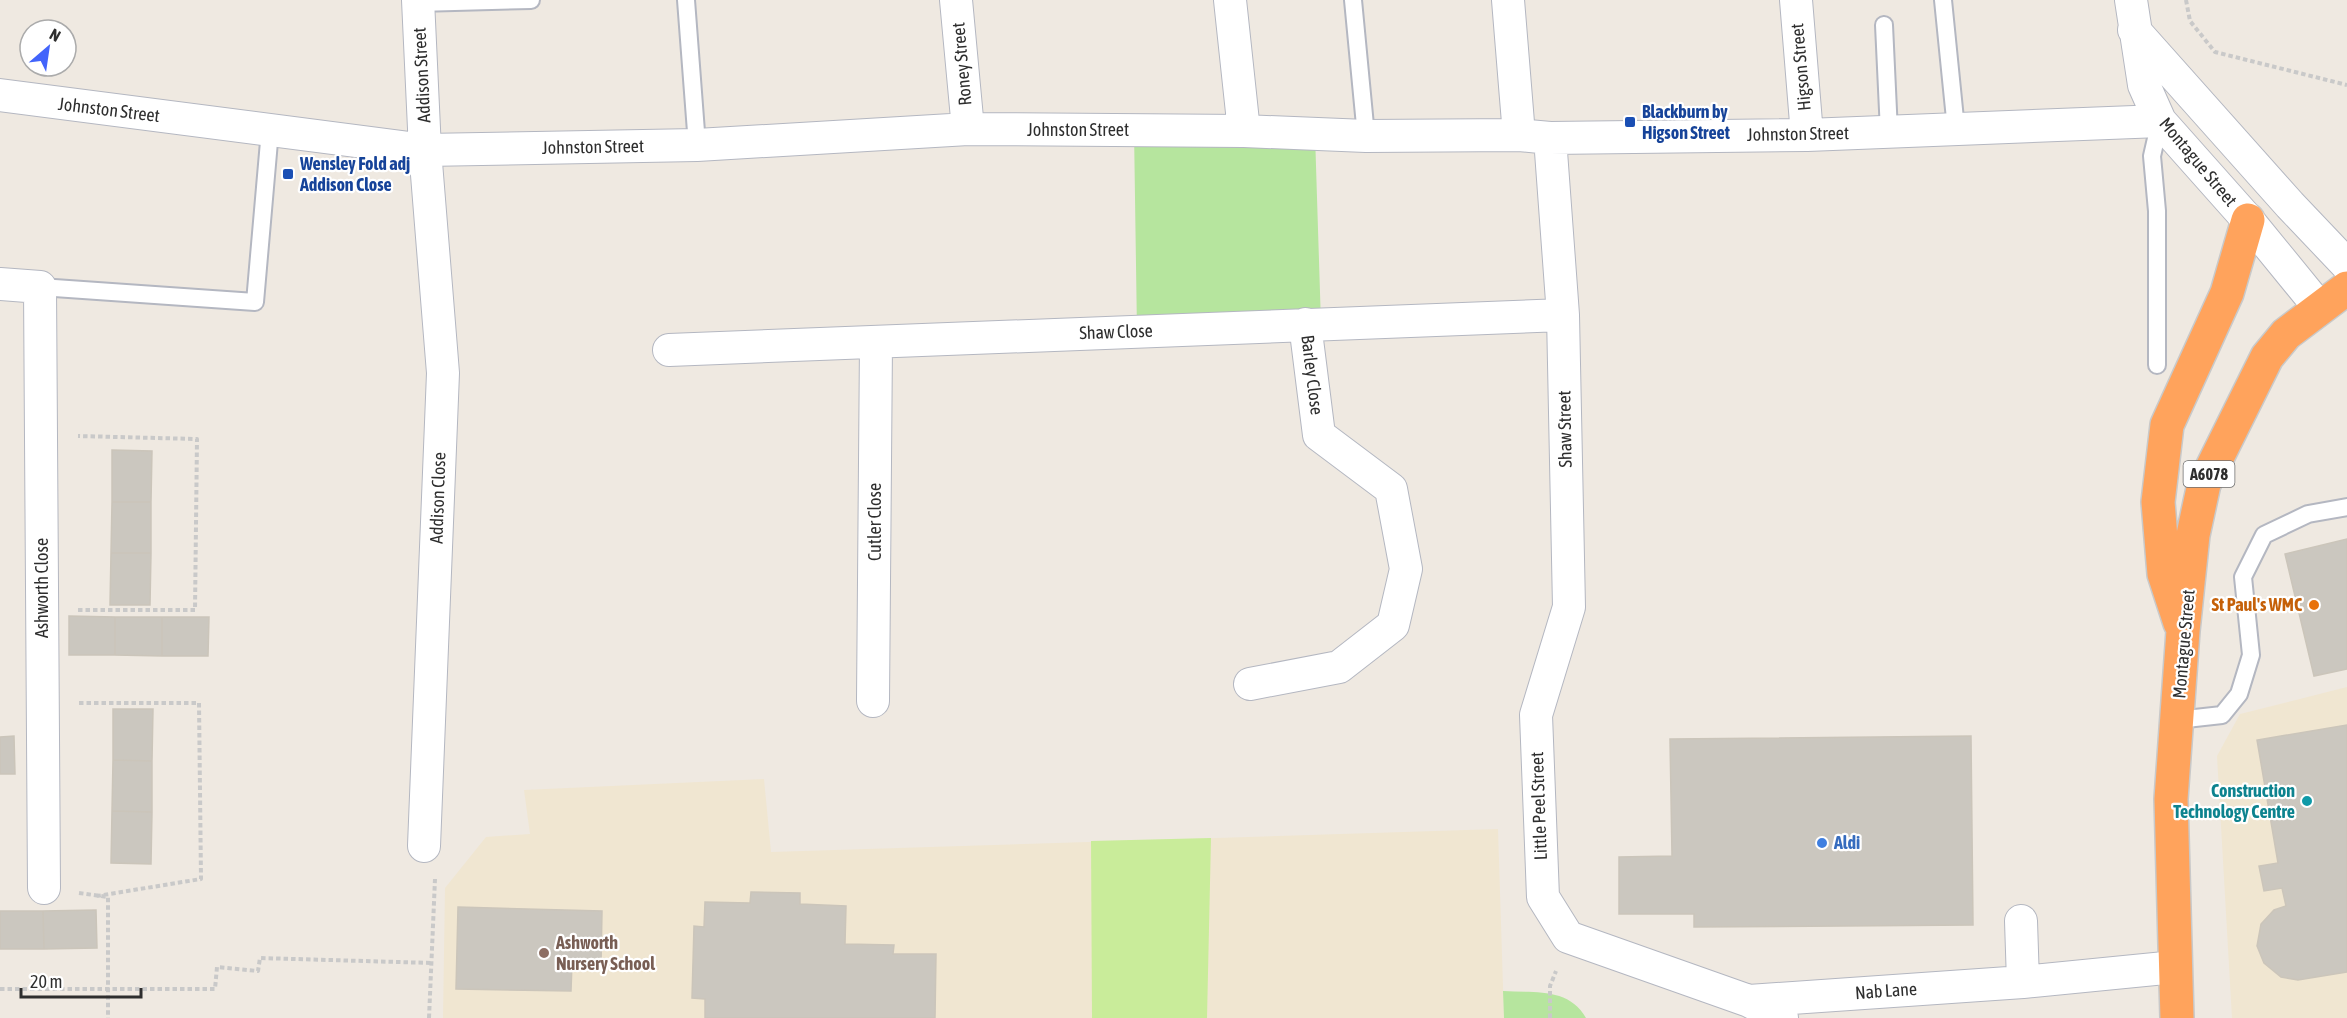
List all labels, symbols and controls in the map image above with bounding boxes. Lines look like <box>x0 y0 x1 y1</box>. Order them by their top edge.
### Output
north arrow <box>18 18 78 78</box>
street label: Roney Street <box>947 22 976 107</box>
street label: Higson Street <box>1786 22 1815 112</box>
text: N <box>47 25 64 45</box>
street label: Addison Street <box>409 27 434 123</box>
street label: Johnston Street <box>57 93 161 126</box>
place label: Blackburn by Higson Street <box>1642 101 1731 143</box>
street label: Montague Street <box>2155 113 2242 210</box>
marker: Blackburn by Higson Street <box>1623 115 1637 129</box>
street label: Johnston Street <box>1027 119 1129 140</box>
street label: Johnston Street <box>1747 122 1849 145</box>
street label: Johnston Street <box>542 135 644 158</box>
place label: Wensley Fold adj Addison Close <box>299 153 410 195</box>
marker: Wensley Fold adj Addison Close <box>281 167 295 181</box>
street label: Shaw Close <box>1079 320 1153 343</box>
street label: Barley Close <box>1297 334 1328 416</box>
street label: Shaw Street <box>1553 390 1576 468</box>
street label: Addison Close <box>425 452 450 544</box>
road number: A6078 <box>2184 461 2234 487</box>
street label: Cutler Close <box>864 483 885 561</box>
street label: Ashworth Close <box>31 538 52 638</box>
street label: Montague Street <box>2168 589 2199 699</box>
place label: St Paul's WMC <box>2212 594 2302 615</box>
marker: St Paul's WMC <box>2307 598 2321 612</box>
street label: Little Peel Street <box>1526 752 1551 861</box>
place label: Construction Technology Centre <box>2173 780 2295 822</box>
marker: Construction Technology Centre <box>2300 794 2314 808</box>
place label: Aldi <box>1833 832 1860 853</box>
marker: Aldi <box>1815 836 1829 850</box>
place label: Ashworth Nursery School <box>555 932 655 974</box>
marker: Ashworth Nursery School <box>537 946 551 960</box>
scale bar <box>21 961 141 999</box>
text: 20 m <box>30 971 62 992</box>
street label: Nab Lane <box>1854 978 1918 1003</box>

